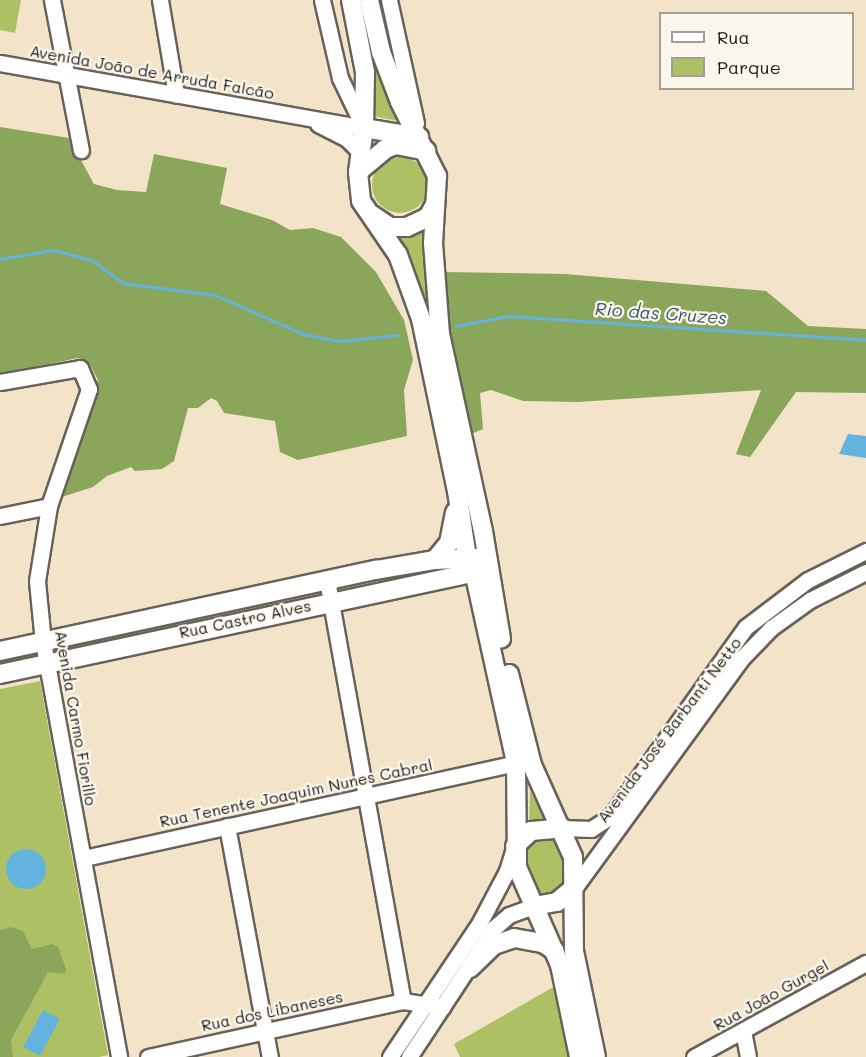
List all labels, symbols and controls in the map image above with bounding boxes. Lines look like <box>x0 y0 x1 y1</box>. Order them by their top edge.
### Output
legend <box>659 12 854 90</box>
text: Rua <box>717 25 750 49</box>
street label: Avenida João de Arruda Falcão <box>28 41 276 103</box>
text: Parque <box>717 55 781 79</box>
water label: Rio das Cruzes <box>594 298 728 328</box>
street label: Rua Castro Alves <box>177 596 313 642</box>
street label: Avenida Carmo Fiorillo <box>51 629 101 807</box>
street label: Avenida José Barbanti Netto <box>593 633 745 827</box>
street label: Rua Tenente Joaquim Nunes Cabral <box>158 755 434 831</box>
street label: Rua João Gurgel <box>710 955 832 1035</box>
street label: Rua dos Libaneses <box>199 987 345 1035</box>

